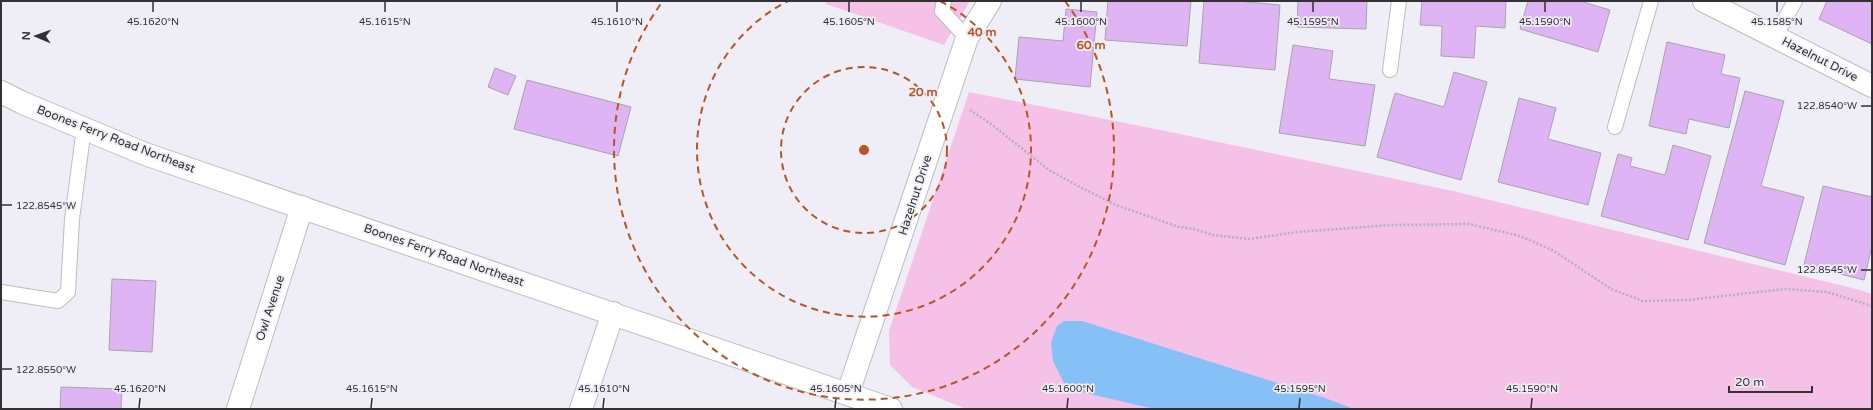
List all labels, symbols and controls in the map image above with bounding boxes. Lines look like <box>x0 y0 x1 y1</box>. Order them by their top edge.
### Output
north arrow <box>16 16 56 56</box>
text: 45.1620°N <box>127 16 179 28</box>
text: 45.1615°N <box>359 16 411 28</box>
text: 45.1610°N <box>591 16 643 28</box>
text: 45.1605°N <box>823 16 875 28</box>
text: 45.1600°N <box>1055 16 1107 28</box>
text: 45.1595°N <box>1287 16 1339 28</box>
text: 45.1590°N <box>1519 16 1571 28</box>
text: 45.1585°N <box>1751 16 1803 28</box>
text: 40 m <box>967 25 997 39</box>
text: N <box>20 31 33 40</box>
street label: Hazelnut Drive <box>1780 34 1861 84</box>
text: 60 m <box>1076 38 1106 52</box>
text: 20 m <box>908 85 938 99</box>
text: 122.8540°W <box>1797 100 1857 112</box>
street label: Boones Ferry Road Northeast <box>35 102 198 176</box>
centre of rings <box>857 143 871 157</box>
street label: Hazelnut Drive <box>895 153 935 237</box>
text: 122.8545°W <box>16 200 76 212</box>
street label: Boones Ferry Road Northeast <box>362 221 526 289</box>
text: 122.8545°W <box>1797 264 1857 276</box>
street label: Owl Avenue <box>253 273 287 343</box>
text: 122.8550°W <box>16 364 76 376</box>
scale bar <box>1729 368 1812 394</box>
text: 20 m <box>1735 375 1764 389</box>
text: 45.1620°N <box>114 383 166 395</box>
text: 45.1615°N <box>346 383 398 395</box>
text: 45.1610°N <box>578 383 630 395</box>
text: 45.1605°N <box>810 383 862 395</box>
text: 45.1600°N <box>1042 383 1094 395</box>
text: 45.1595°N <box>1274 383 1326 395</box>
text: 45.1590°N <box>1506 383 1558 395</box>

